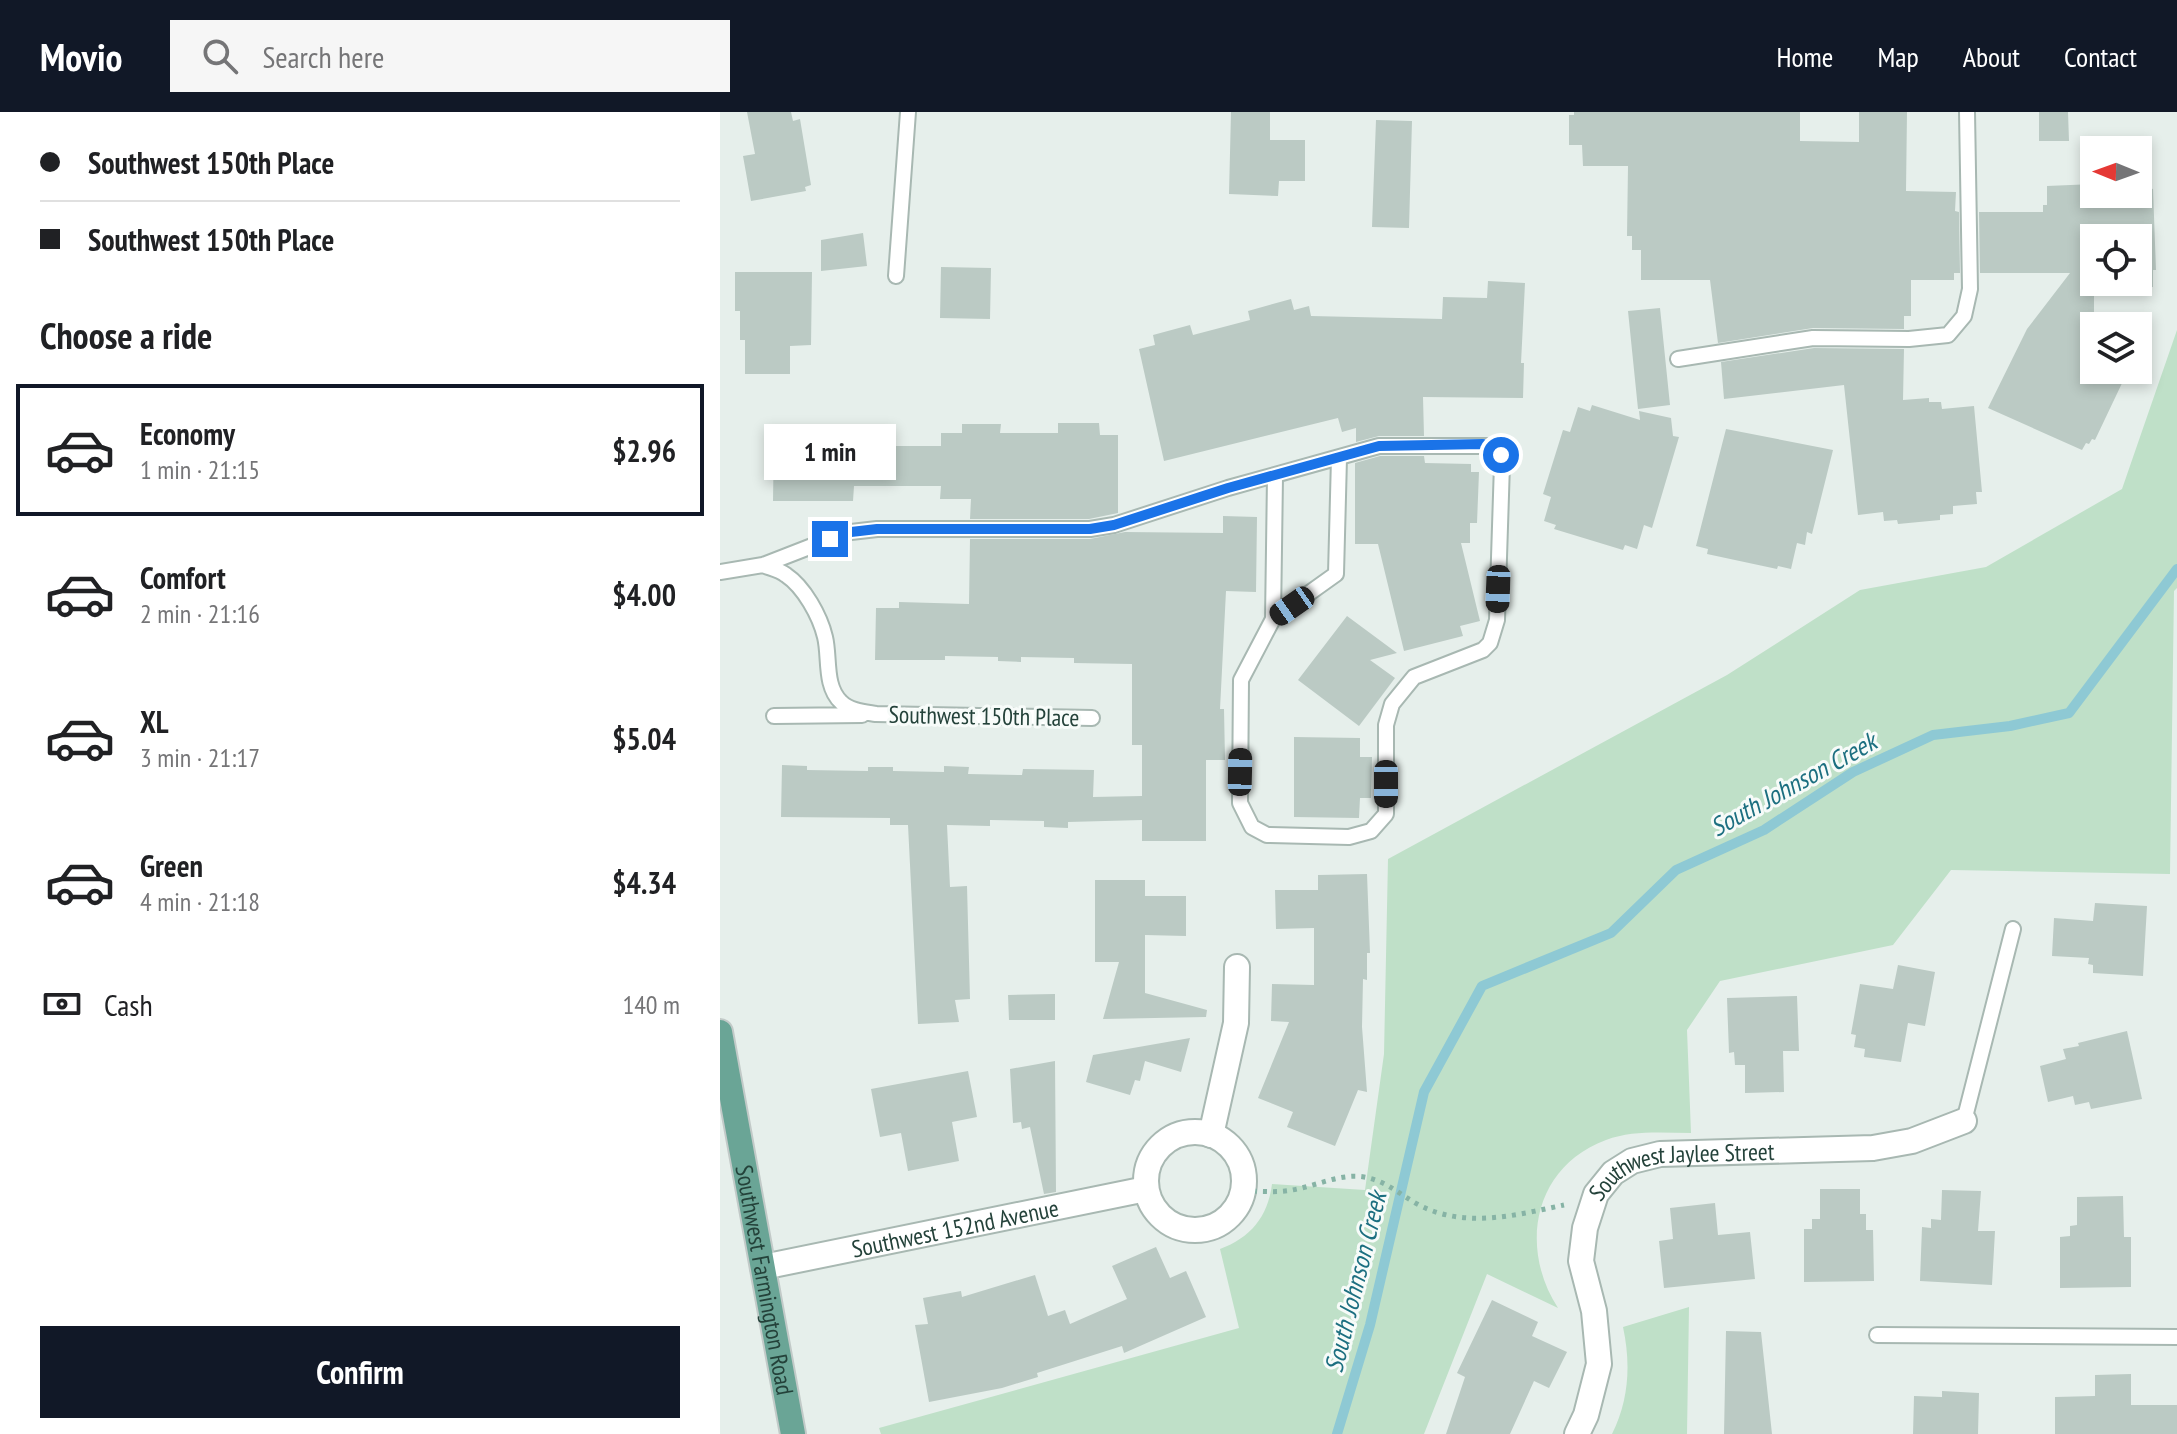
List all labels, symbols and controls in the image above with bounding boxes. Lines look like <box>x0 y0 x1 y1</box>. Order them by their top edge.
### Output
search box <box>170 20 730 92</box>
text: Movio <box>40 32 122 81</box>
icon: search <box>198 34 242 78</box>
text: Search here <box>262 37 384 76</box>
text: Home <box>1777 38 1833 75</box>
text: Map <box>1877 38 1919 75</box>
text: About <box>1963 38 2020 75</box>
text: Contact <box>2064 38 2137 75</box>
north arrow <box>2080 136 2152 208</box>
map controls <box>2080 136 2152 384</box>
text: Southwest 150th Place <box>88 143 334 182</box>
text: Southwest 150th Place <box>88 220 334 259</box>
button: locate <box>2080 224 2152 296</box>
text: Choose a ride <box>40 312 212 359</box>
button: layers <box>2080 312 2152 384</box>
icon: car <box>44 414 116 486</box>
text: Economy <box>140 414 235 453</box>
callout: 1 min <box>764 423 896 479</box>
text: $2.96 <box>612 431 676 470</box>
text: 1 min <box>804 435 856 468</box>
route start <box>1483 437 1519 473</box>
text: 1 min · 21:15 <box>140 453 260 486</box>
route end <box>812 521 848 557</box>
icon: car <box>44 558 116 630</box>
text: Comfort <box>140 558 226 597</box>
car <box>1485 565 1511 613</box>
text: $4.00 <box>612 575 676 614</box>
car <box>1265 582 1319 630</box>
text: 2 min · 21:16 <box>140 597 260 630</box>
street label: Southwest 150th Place <box>888 699 1080 733</box>
icon: car <box>44 702 116 774</box>
text: XL <box>140 702 169 741</box>
text: $5.04 <box>612 719 676 758</box>
water label: South Johnson Creek <box>1704 723 1884 843</box>
text: 3 min · 21:17 <box>140 741 260 774</box>
car <box>1228 748 1252 796</box>
car <box>1374 760 1398 808</box>
icon: car <box>44 846 116 918</box>
text: Green <box>140 846 203 885</box>
text: $4.34 <box>612 863 676 902</box>
text: 4 min · 21:18 <box>140 885 260 918</box>
icon: cash <box>40 982 84 1026</box>
text: Cash <box>104 985 153 1024</box>
text: 140 m <box>622 988 680 1021</box>
street label: Southwest Jaylee Street <box>1582 1135 1775 1207</box>
street label: Southwest Farmington Road <box>729 1162 801 1397</box>
water label: South Johnson Creek <box>1317 1185 1394 1376</box>
street label: Southwest 152nd Avenue <box>849 1192 1061 1264</box>
button: Confirm <box>40 1326 680 1418</box>

